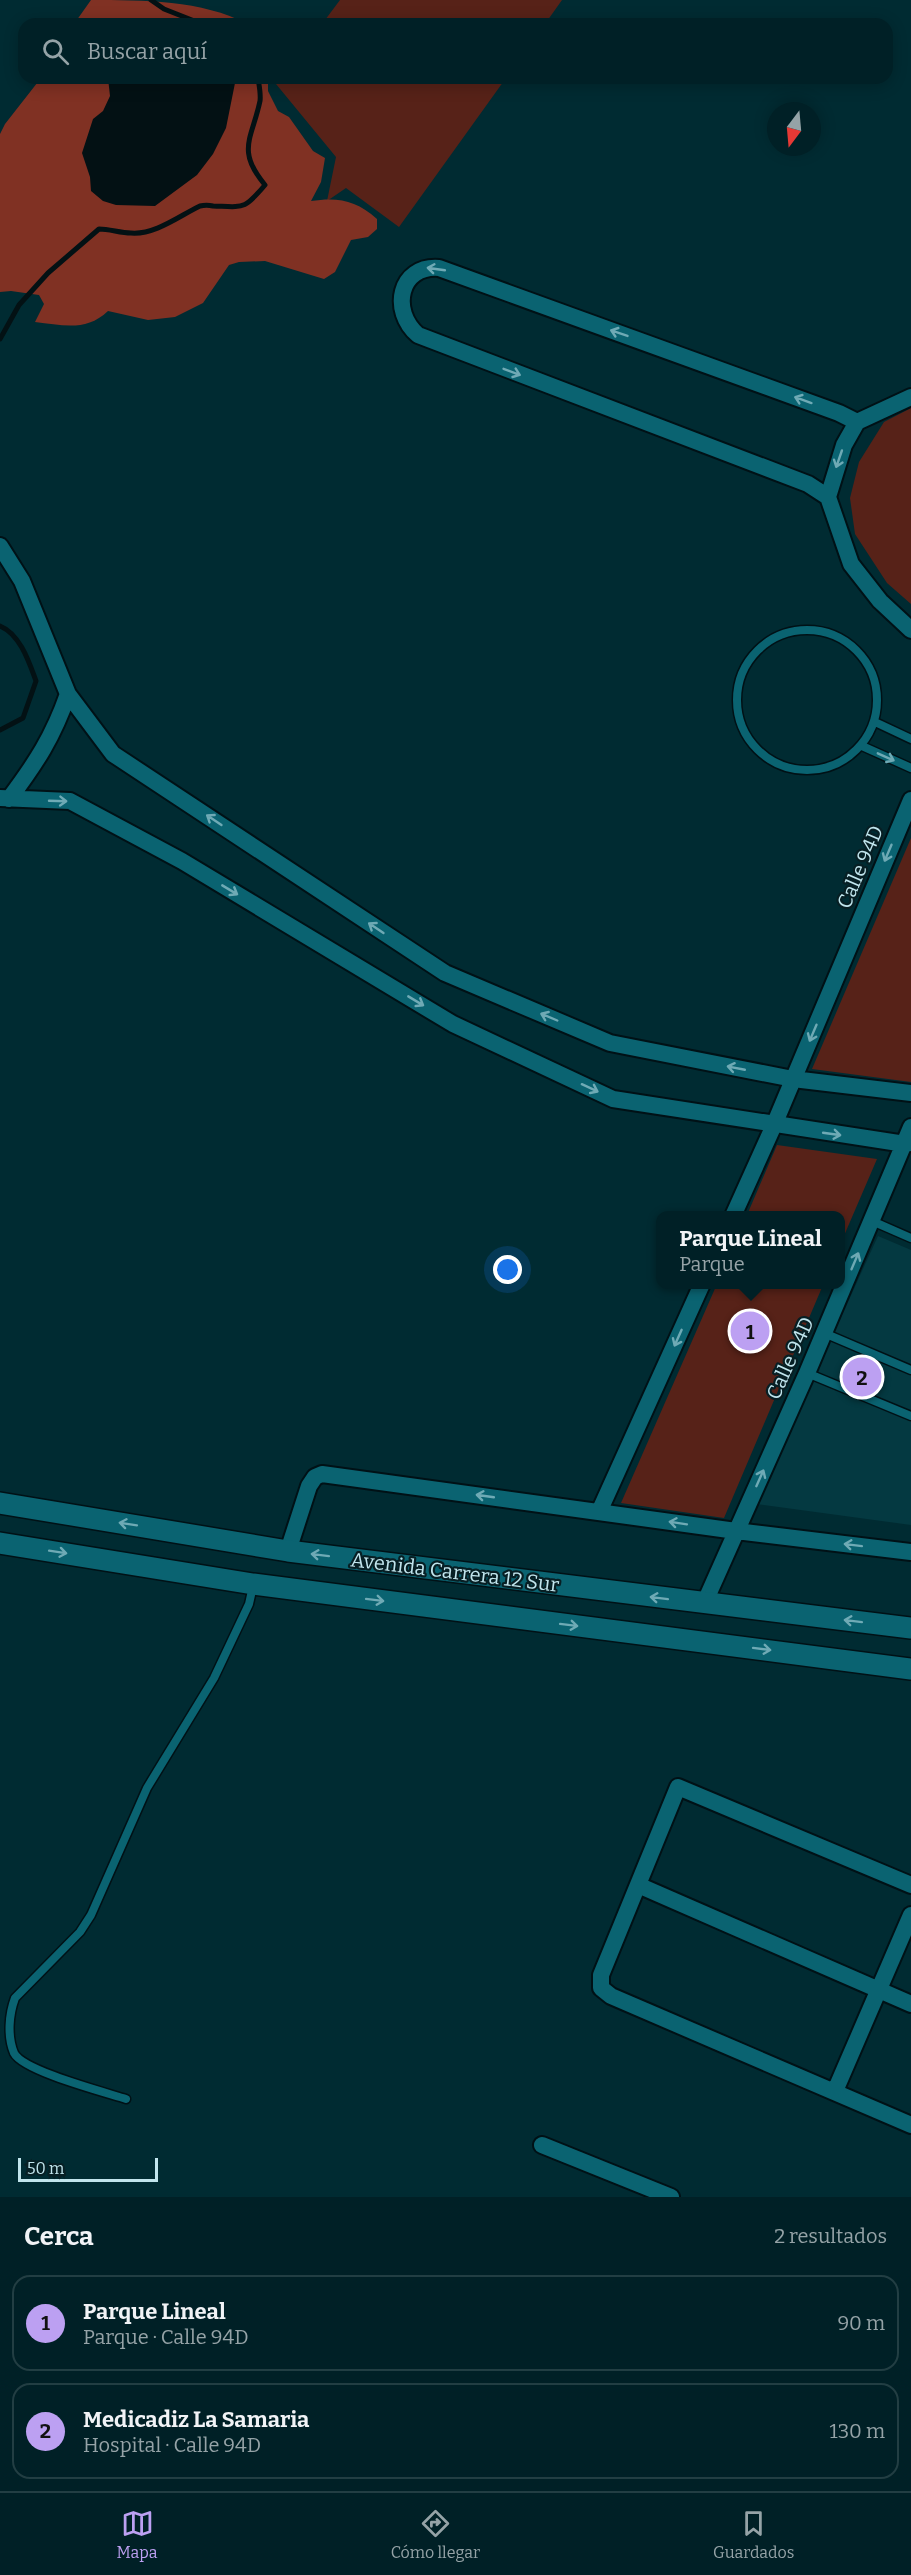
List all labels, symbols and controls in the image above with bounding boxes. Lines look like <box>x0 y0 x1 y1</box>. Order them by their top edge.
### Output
search box <box>18 18 893 84</box>
icon: search <box>39 35 72 68</box>
text: Buscar aquí <box>87 38 207 65</box>
north arrow <box>767 102 821 156</box>
one-way arrow <box>426 264 446 275</box>
one-way arrow <box>610 327 629 338</box>
one-way arrow <box>502 367 521 378</box>
one-way arrow <box>794 393 813 404</box>
one-way arrow <box>833 449 844 468</box>
one-way arrow <box>877 751 895 763</box>
one-way arrow <box>48 795 68 806</box>
one-way arrow <box>205 814 222 827</box>
street label: Calle 94D <box>832 822 888 912</box>
one-way arrow <box>882 844 893 862</box>
one-way arrow <box>221 885 238 897</box>
one-way arrow <box>368 922 385 934</box>
one-way arrow <box>407 996 424 1008</box>
one-way arrow <box>540 1011 558 1022</box>
one-way arrow <box>807 1023 818 1042</box>
one-way arrow <box>727 1062 746 1073</box>
one-way arrow <box>581 1083 599 1094</box>
one-way arrow <box>821 1128 841 1139</box>
popup <box>656 1211 845 1289</box>
text: Parque Lineal <box>679 1225 822 1252</box>
text: Parque <box>679 1252 745 1276</box>
one-way arrow <box>850 1252 861 1270</box>
your location <box>493 1255 522 1284</box>
pin: 1 <box>730 1308 770 1354</box>
street label: Calle 94D <box>761 1313 819 1403</box>
one-way arrow <box>671 1328 683 1346</box>
pin: 2 <box>842 1354 882 1400</box>
one-way arrow <box>755 1469 766 1487</box>
one-way arrow <box>476 1491 496 1502</box>
one-way arrow <box>669 1517 689 1528</box>
one-way arrow <box>118 1518 138 1529</box>
one-way arrow <box>843 1539 863 1550</box>
one-way arrow <box>47 1547 67 1558</box>
street label: Avenida Carrera 12 Sur <box>349 1547 561 1597</box>
one-way arrow <box>311 1549 330 1560</box>
one-way arrow <box>650 1593 670 1604</box>
one-way arrow <box>365 1594 385 1605</box>
one-way arrow <box>843 1615 863 1626</box>
one-way arrow <box>558 1619 578 1630</box>
one-way arrow <box>752 1644 771 1655</box>
scale bar <box>18 2155 158 2182</box>
text: 50 m <box>27 2159 64 2178</box>
text: Cerca <box>24 2221 94 2252</box>
text: 2 resultados <box>774 2224 887 2248</box>
text: Parque Lineal <box>83 2298 226 2325</box>
text: 1 <box>41 2311 50 2335</box>
text: 90 m <box>837 2311 885 2335</box>
text: Parque · Calle 94D <box>83 2325 249 2349</box>
text: Medicadiz La Samaria <box>83 2406 309 2433</box>
text: 2 <box>40 2419 51 2443</box>
text: 130 m <box>830 2419 885 2443</box>
text: Hospital · Calle 94D <box>83 2433 261 2457</box>
tab: Mapa <box>117 2507 158 2562</box>
tab: Cómo llegar <box>391 2507 480 2562</box>
tab: Guardados <box>713 2507 794 2562</box>

